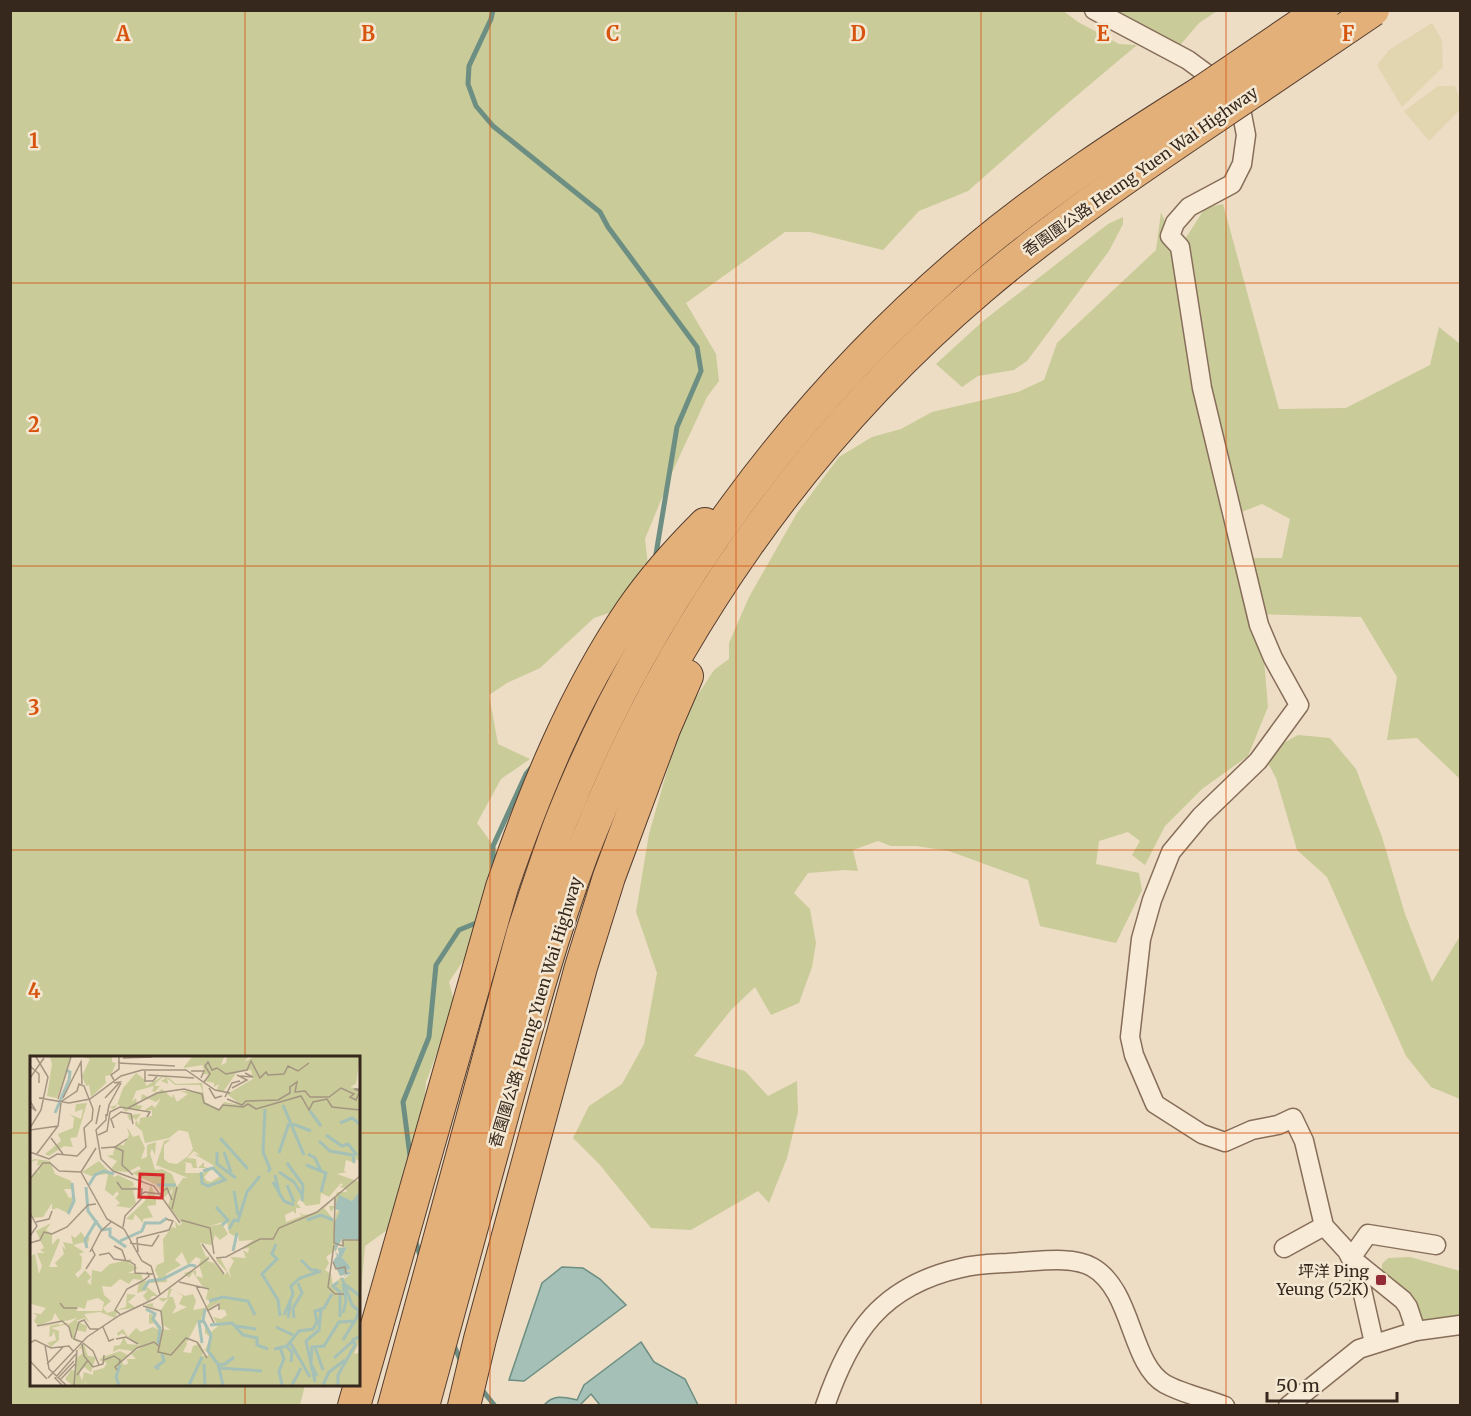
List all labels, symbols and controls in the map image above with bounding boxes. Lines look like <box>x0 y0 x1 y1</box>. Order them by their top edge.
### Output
text: A <box>115 21 131 46</box>
text: B <box>361 21 375 46</box>
text: C <box>606 21 620 46</box>
text: D <box>850 21 866 46</box>
text: E <box>1096 21 1110 46</box>
text: F <box>1342 21 1355 46</box>
street label: 香園圍公路 Heung Yuen Wai Highway <box>1019 81 1262 260</box>
text: 1 <box>29 128 39 153</box>
text: 2 <box>28 412 40 437</box>
text: 3 <box>28 695 40 720</box>
street label: 香園圍公路 Heung Yuen Wai Highway <box>484 873 586 1150</box>
text: 4 <box>28 978 41 1003</box>
inset map <box>30 1056 360 1386</box>
place label: 坪洋 Ping Yeung (52K) <box>1276 1261 1369 1299</box>
marker: 坪洋 Ping Yeung (52K) <box>1374 1273 1388 1287</box>
scale bar <box>1267 1365 1398 1403</box>
text: 50 m <box>1276 1374 1320 1397</box>

